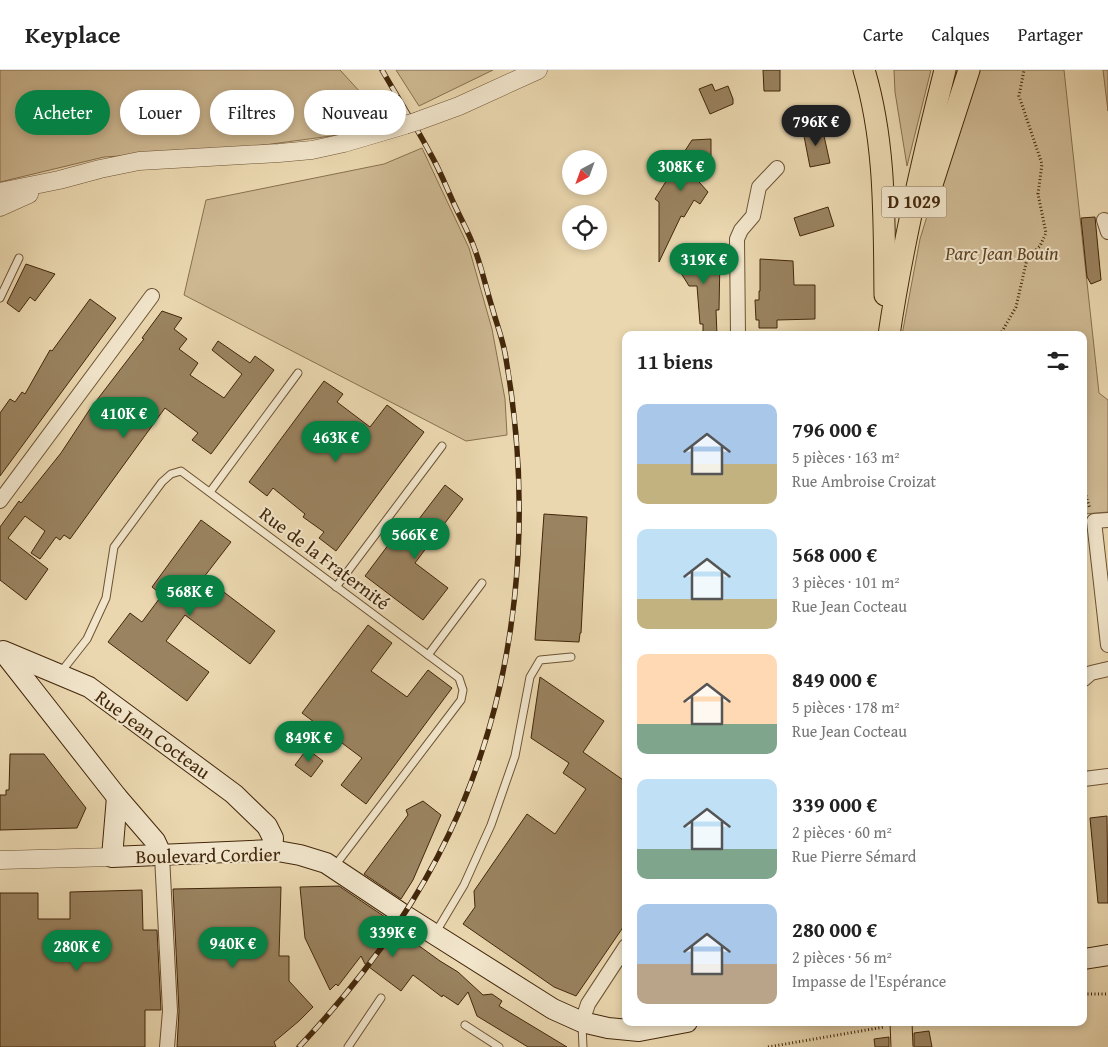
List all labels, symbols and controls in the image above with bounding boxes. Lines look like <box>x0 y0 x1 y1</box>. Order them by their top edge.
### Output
text: Keyplace <box>25 17 121 52</box>
text: Carte <box>863 21 904 48</box>
text: Calques <box>932 21 990 48</box>
text: Partager <box>1018 21 1083 48</box>
chip: Acheter <box>15 90 110 135</box>
chip: Louer <box>120 90 200 135</box>
chip: Filtres <box>210 90 294 135</box>
chip: Nouveau <box>304 90 406 135</box>
pin: 796K € <box>775 104 857 147</box>
text: 796K € <box>793 109 839 133</box>
north arrow <box>562 150 608 195</box>
map controls <box>562 150 607 250</box>
pin: 308K € <box>640 150 722 192</box>
text: 308K € <box>658 154 704 178</box>
road number: D 1029 <box>882 186 946 218</box>
button: locate <box>562 205 607 250</box>
park label: Parc Jean Bouin <box>944 239 1059 267</box>
pin: 319K € <box>663 242 745 285</box>
text: 319K € <box>681 247 727 271</box>
text: 11 biens <box>637 346 713 377</box>
icon: filters <box>1044 347 1072 375</box>
pin: 410K € <box>83 396 165 439</box>
text: 410K € <box>101 401 147 425</box>
text: 796 000 € <box>792 414 877 445</box>
pin: 463K € <box>295 420 377 463</box>
icon: home <box>677 424 737 484</box>
text: 463K € <box>313 425 359 449</box>
text: 5 pièces · 163 m² <box>792 445 900 469</box>
text: Rue Ambroise Croizat <box>792 469 936 493</box>
street label: Rue de la Fraternité <box>254 500 396 616</box>
pin: 566K € <box>374 518 456 560</box>
text: 566K € <box>392 522 438 546</box>
text: 568 000 € <box>792 539 877 570</box>
icon: home <box>677 549 737 609</box>
text: 3 pièces · 101 m² <box>792 570 900 594</box>
pin: 568K € <box>149 574 231 617</box>
text: 568K € <box>167 579 213 603</box>
text: Rue Jean Cocteau <box>792 594 907 618</box>
text: 849 000 € <box>792 664 877 695</box>
icon: home <box>677 674 737 734</box>
street label: Rue Jean Cocteau <box>90 683 217 786</box>
text: 5 pièces · 178 m² <box>792 695 900 719</box>
text: Rue Jean Cocteau <box>792 719 907 743</box>
pin: 849K € <box>268 720 350 763</box>
text: 849K € <box>286 725 332 749</box>
text: 339 000 € <box>792 789 877 820</box>
icon: home <box>677 799 737 859</box>
text: 2 pièces · 60 m² <box>792 820 892 844</box>
street label: Boulevard Cordier <box>135 840 281 870</box>
text: Rue Pierre Sémard <box>792 844 916 868</box>
text: 280 000 € <box>792 914 877 945</box>
pin: 339K € <box>352 916 434 958</box>
text: 339K € <box>370 920 416 944</box>
icon: home <box>677 924 737 984</box>
pin: 940K € <box>192 926 274 969</box>
pin: 280K € <box>36 930 118 972</box>
text: 940K € <box>210 931 256 955</box>
text: 280K € <box>54 934 100 958</box>
text: 2 pièces · 56 m² <box>792 945 892 969</box>
text: Impasse de l'Espérance <box>792 969 946 993</box>

